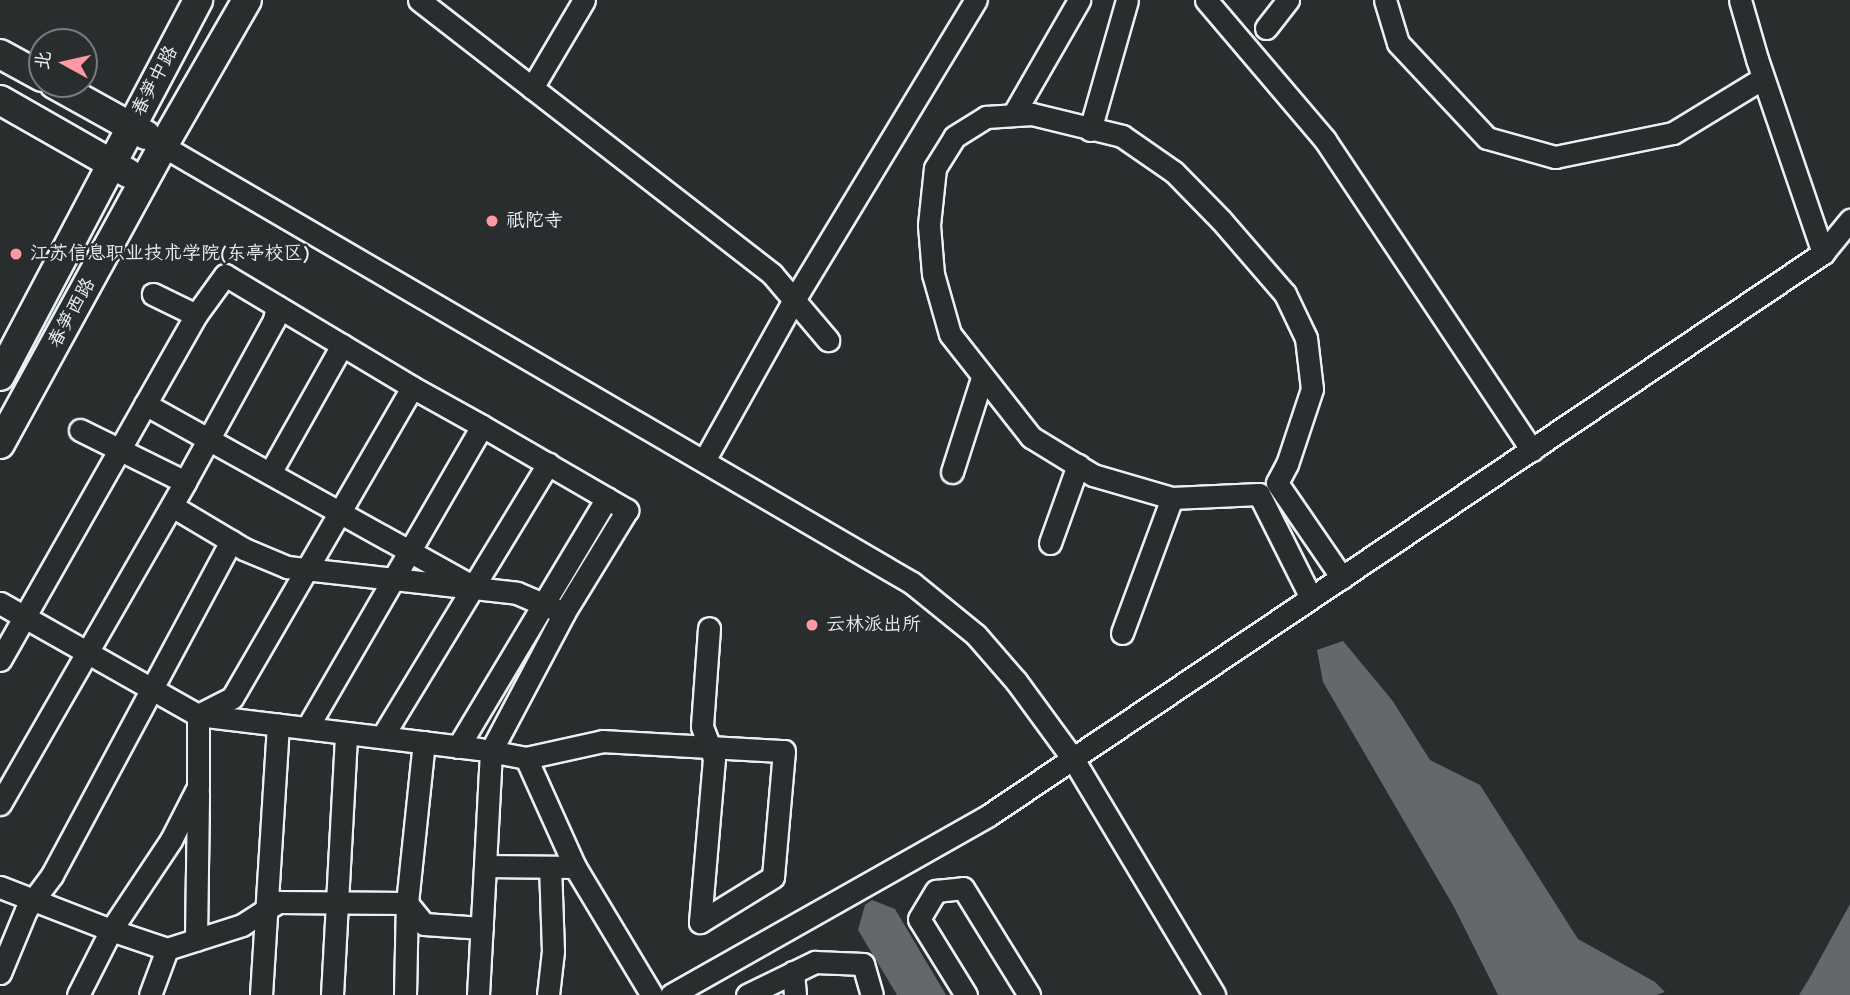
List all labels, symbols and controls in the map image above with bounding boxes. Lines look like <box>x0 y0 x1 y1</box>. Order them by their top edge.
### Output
north arrow <box>28 28 98 98</box>
street label: 春笋中路 <box>127 42 183 120</box>
text: 北 <box>31 49 56 71</box>
place label: 祇陀寺 <box>506 210 563 232</box>
marker: 祇陀寺 <box>484 213 500 229</box>
place label: 江苏信息职业技术学院(东亭校区) <box>30 243 310 265</box>
marker: 江苏信息职业技术学院(东亭校区) <box>8 246 24 262</box>
street label: 春笋西路 <box>44 274 100 352</box>
place label: 云林派出所 <box>826 614 921 636</box>
marker: 云林派出所 <box>804 617 820 633</box>

